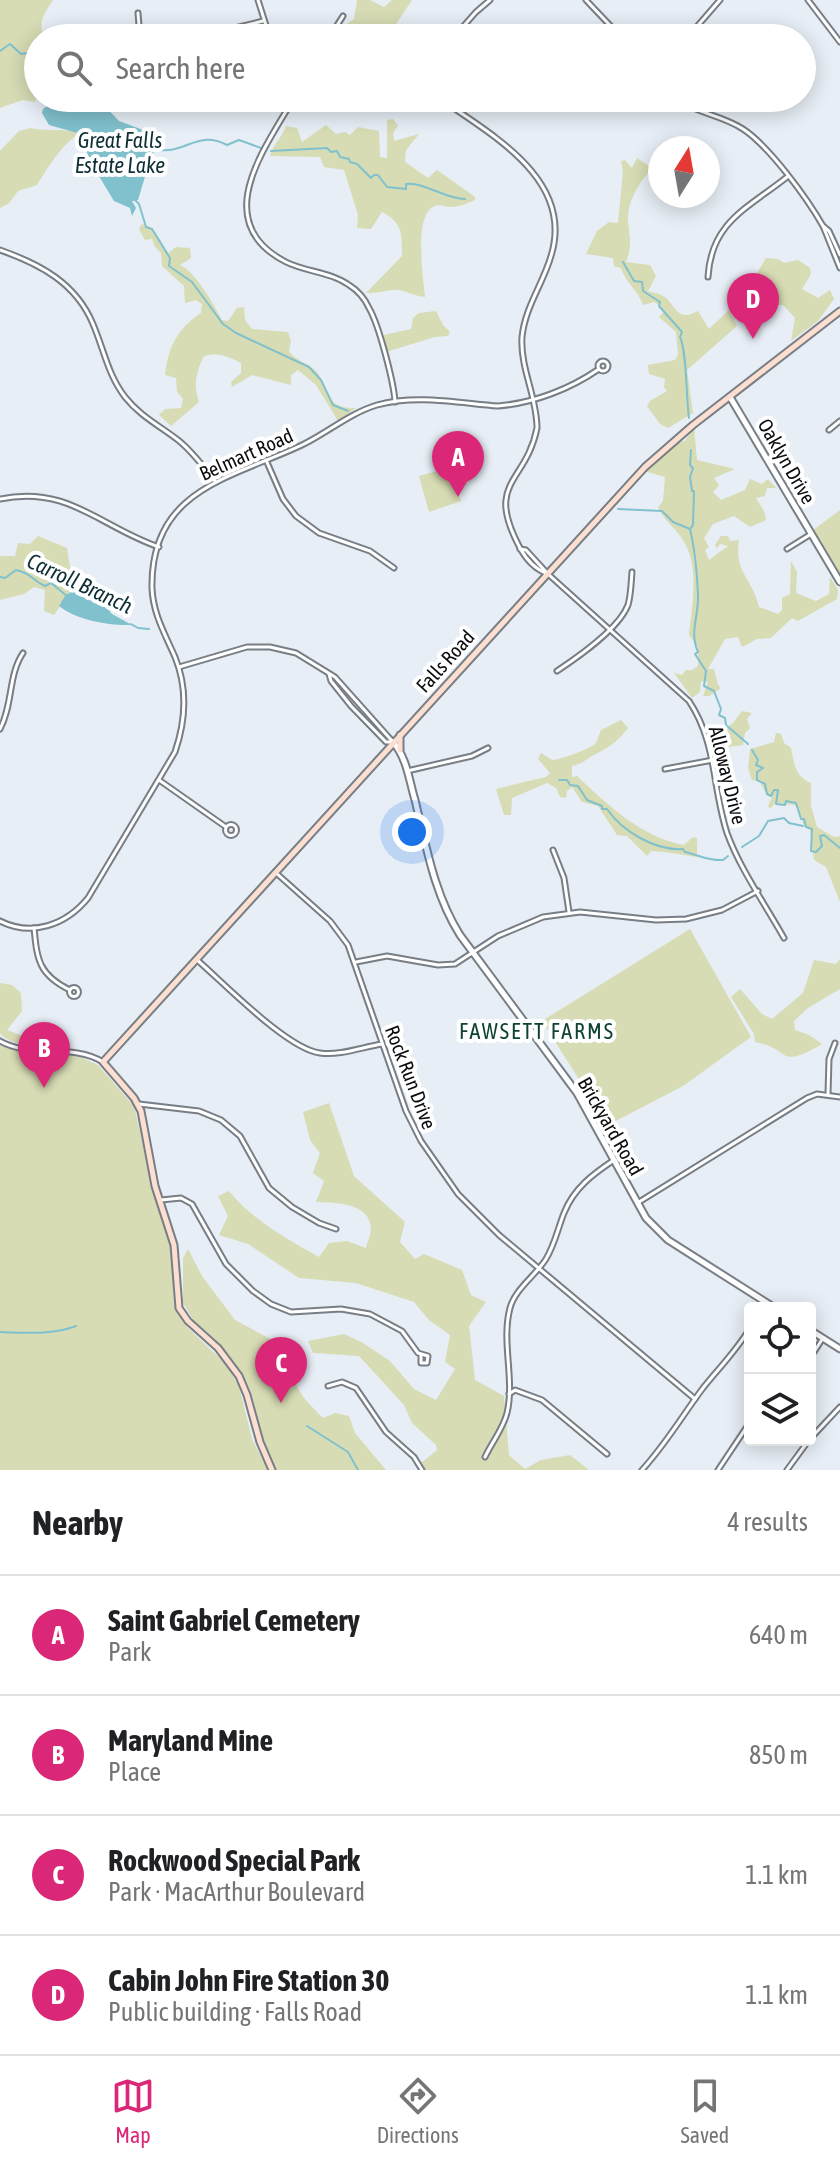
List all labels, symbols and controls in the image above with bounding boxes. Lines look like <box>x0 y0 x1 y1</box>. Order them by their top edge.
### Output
search box <box>24 24 816 112</box>
icon: search <box>52 46 96 90</box>
text: Search here <box>116 51 245 85</box>
water label: Great Falls Estate Lake <box>75 127 165 178</box>
north arrow <box>648 136 720 208</box>
pin: D <box>727 273 779 339</box>
street label: Oaklyn Drive <box>753 414 821 508</box>
street label: Belmart Road <box>196 423 296 485</box>
pin: A <box>432 431 484 497</box>
water label: Carroll Branch <box>23 547 137 619</box>
street label: Falls Road <box>411 625 479 697</box>
street label: Alloway Drive <box>705 724 751 826</box>
your location <box>392 812 432 852</box>
district label: FAWSETT FARMS <box>459 1018 615 1044</box>
pin: B <box>18 1022 70 1088</box>
street label: Rock Run Drive <box>381 1022 441 1132</box>
street label: Brickyard Road <box>574 1073 648 1179</box>
map controls <box>744 1302 816 1446</box>
button: locate <box>744 1302 816 1374</box>
pin: C <box>255 1337 307 1403</box>
button: layers <box>744 1374 816 1446</box>
text: Nearby <box>32 1503 123 1542</box>
text: 4 results <box>727 1507 808 1537</box>
text: Saint Gabriel Cemetery <box>108 1603 360 1637</box>
text: A <box>52 1620 64 1650</box>
text: 640 m <box>749 1620 808 1650</box>
text: Park <box>108 1637 151 1667</box>
text: Maryland Mine <box>108 1723 273 1757</box>
text: B <box>52 1740 64 1770</box>
text: 850 m <box>749 1740 808 1770</box>
text: Place <box>108 1757 161 1787</box>
text: Rockwood Special Park <box>108 1843 360 1877</box>
text: C <box>52 1860 64 1890</box>
text: 1.1 km <box>745 1860 808 1890</box>
text: Park · MacArthur Boulevard <box>108 1877 365 1907</box>
text: Cabin John Fire Station 30 <box>108 1963 389 1997</box>
text: D <box>51 1980 65 2010</box>
text: 1.1 km <box>745 1980 808 2010</box>
text: Public building · Falls Road <box>108 1997 362 2027</box>
tab: Map <box>111 2074 155 2148</box>
tab: Directions <box>377 2074 459 2148</box>
tab: Saved <box>680 2074 729 2148</box>

